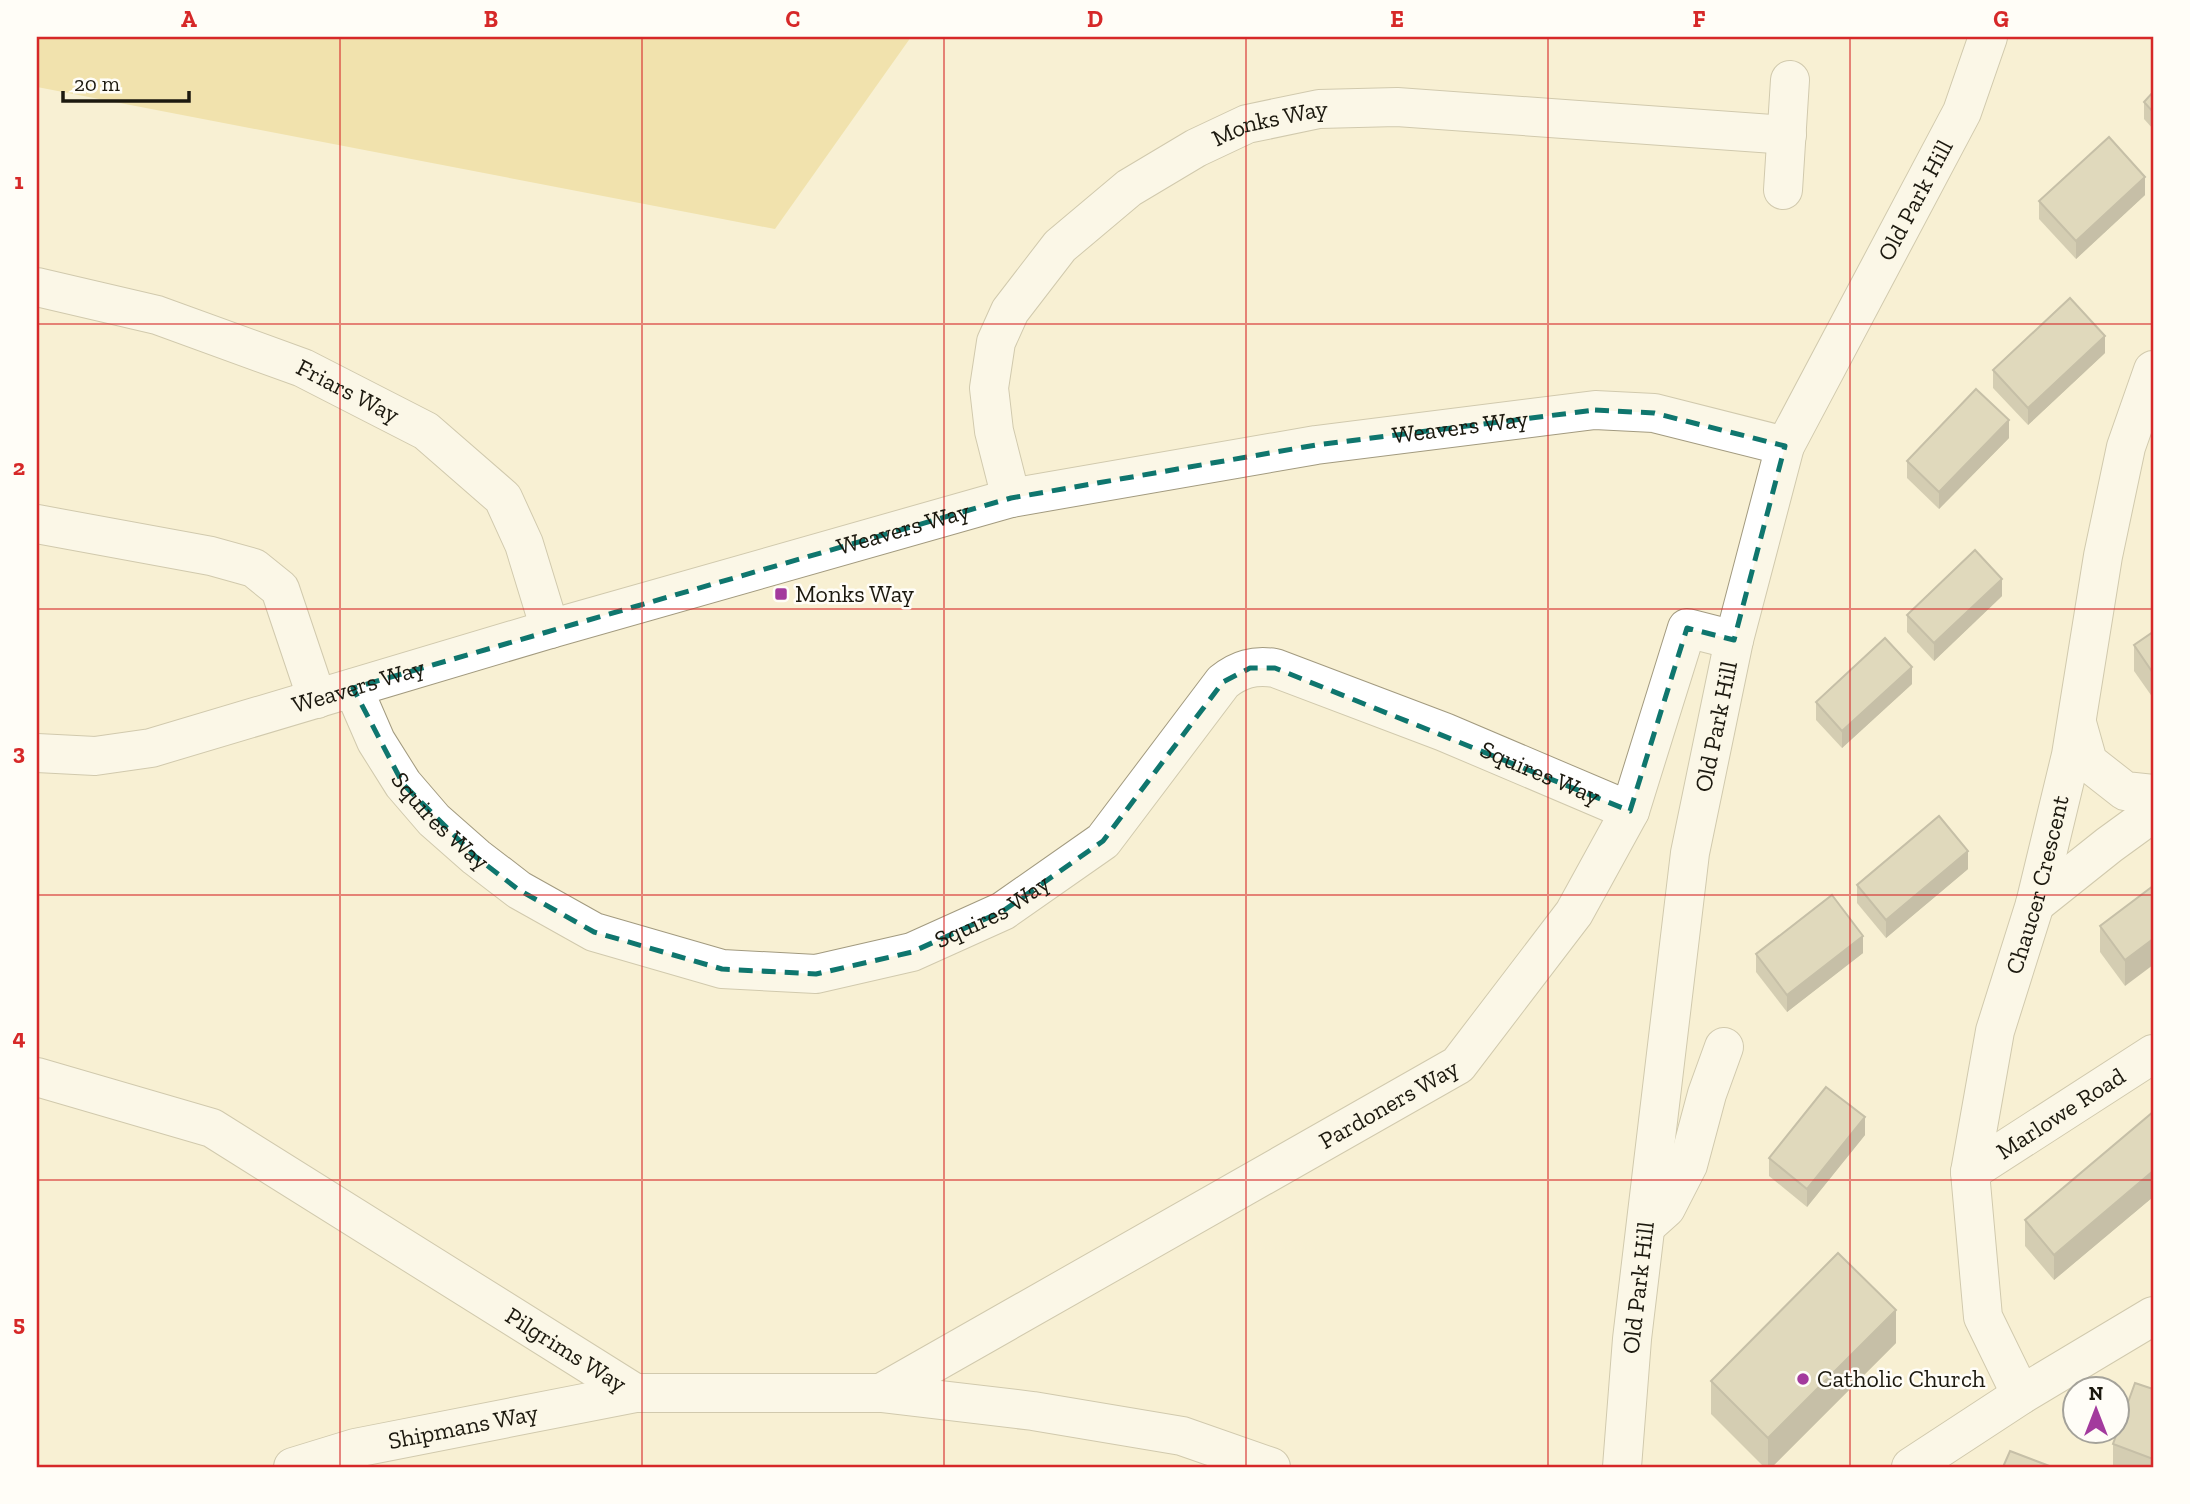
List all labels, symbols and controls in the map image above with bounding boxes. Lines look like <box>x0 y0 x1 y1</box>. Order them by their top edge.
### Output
text: A <box>181 5 197 33</box>
text: B <box>484 5 498 33</box>
text: C <box>786 5 800 33</box>
text: D <box>1087 5 1103 33</box>
text: E <box>1390 5 1404 33</box>
text: F <box>1692 5 1706 33</box>
text: G <box>1993 5 2009 33</box>
scale bar <box>63 60 189 104</box>
text: 20 m <box>74 71 120 96</box>
street label: Monks Way <box>1207 94 1329 152</box>
street label: Old Park Hill <box>1871 135 1959 266</box>
text: 1 <box>14 167 24 195</box>
street label: Friars Way <box>292 352 405 429</box>
street label: Weavers Way <box>1390 403 1530 449</box>
text: 2 <box>13 453 25 481</box>
street label: Weavers Way <box>833 495 973 561</box>
place label: Monks Way <box>795 579 915 608</box>
marker: Monks Way <box>773 586 789 602</box>
street label: Weavers Way <box>289 652 429 719</box>
street label: Old Park Hill <box>1688 658 1743 794</box>
street label: Squires Way <box>1476 734 1605 811</box>
text: 3 <box>13 738 25 766</box>
street label: Squires Way <box>385 767 496 876</box>
street label: Chaucer Crescent <box>1999 792 2075 978</box>
street label: Squires Way <box>930 868 1056 954</box>
text: 4 <box>12 1023 26 1051</box>
street label: Pardoners Way <box>1314 1052 1464 1155</box>
street label: Marlowe Road <box>1991 1061 2130 1165</box>
street label: Old Park Hill <box>1616 1220 1660 1355</box>
street label: Pilgrims Way <box>500 1301 633 1399</box>
text: 5 <box>13 1309 25 1337</box>
place label: Catholic Church <box>1817 1364 1986 1393</box>
marker: Catholic Church <box>1795 1371 1811 1387</box>
north arrow <box>2060 1374 2130 1444</box>
text: N <box>2089 1382 2103 1405</box>
street label: Shipmans Way <box>386 1397 541 1455</box>

